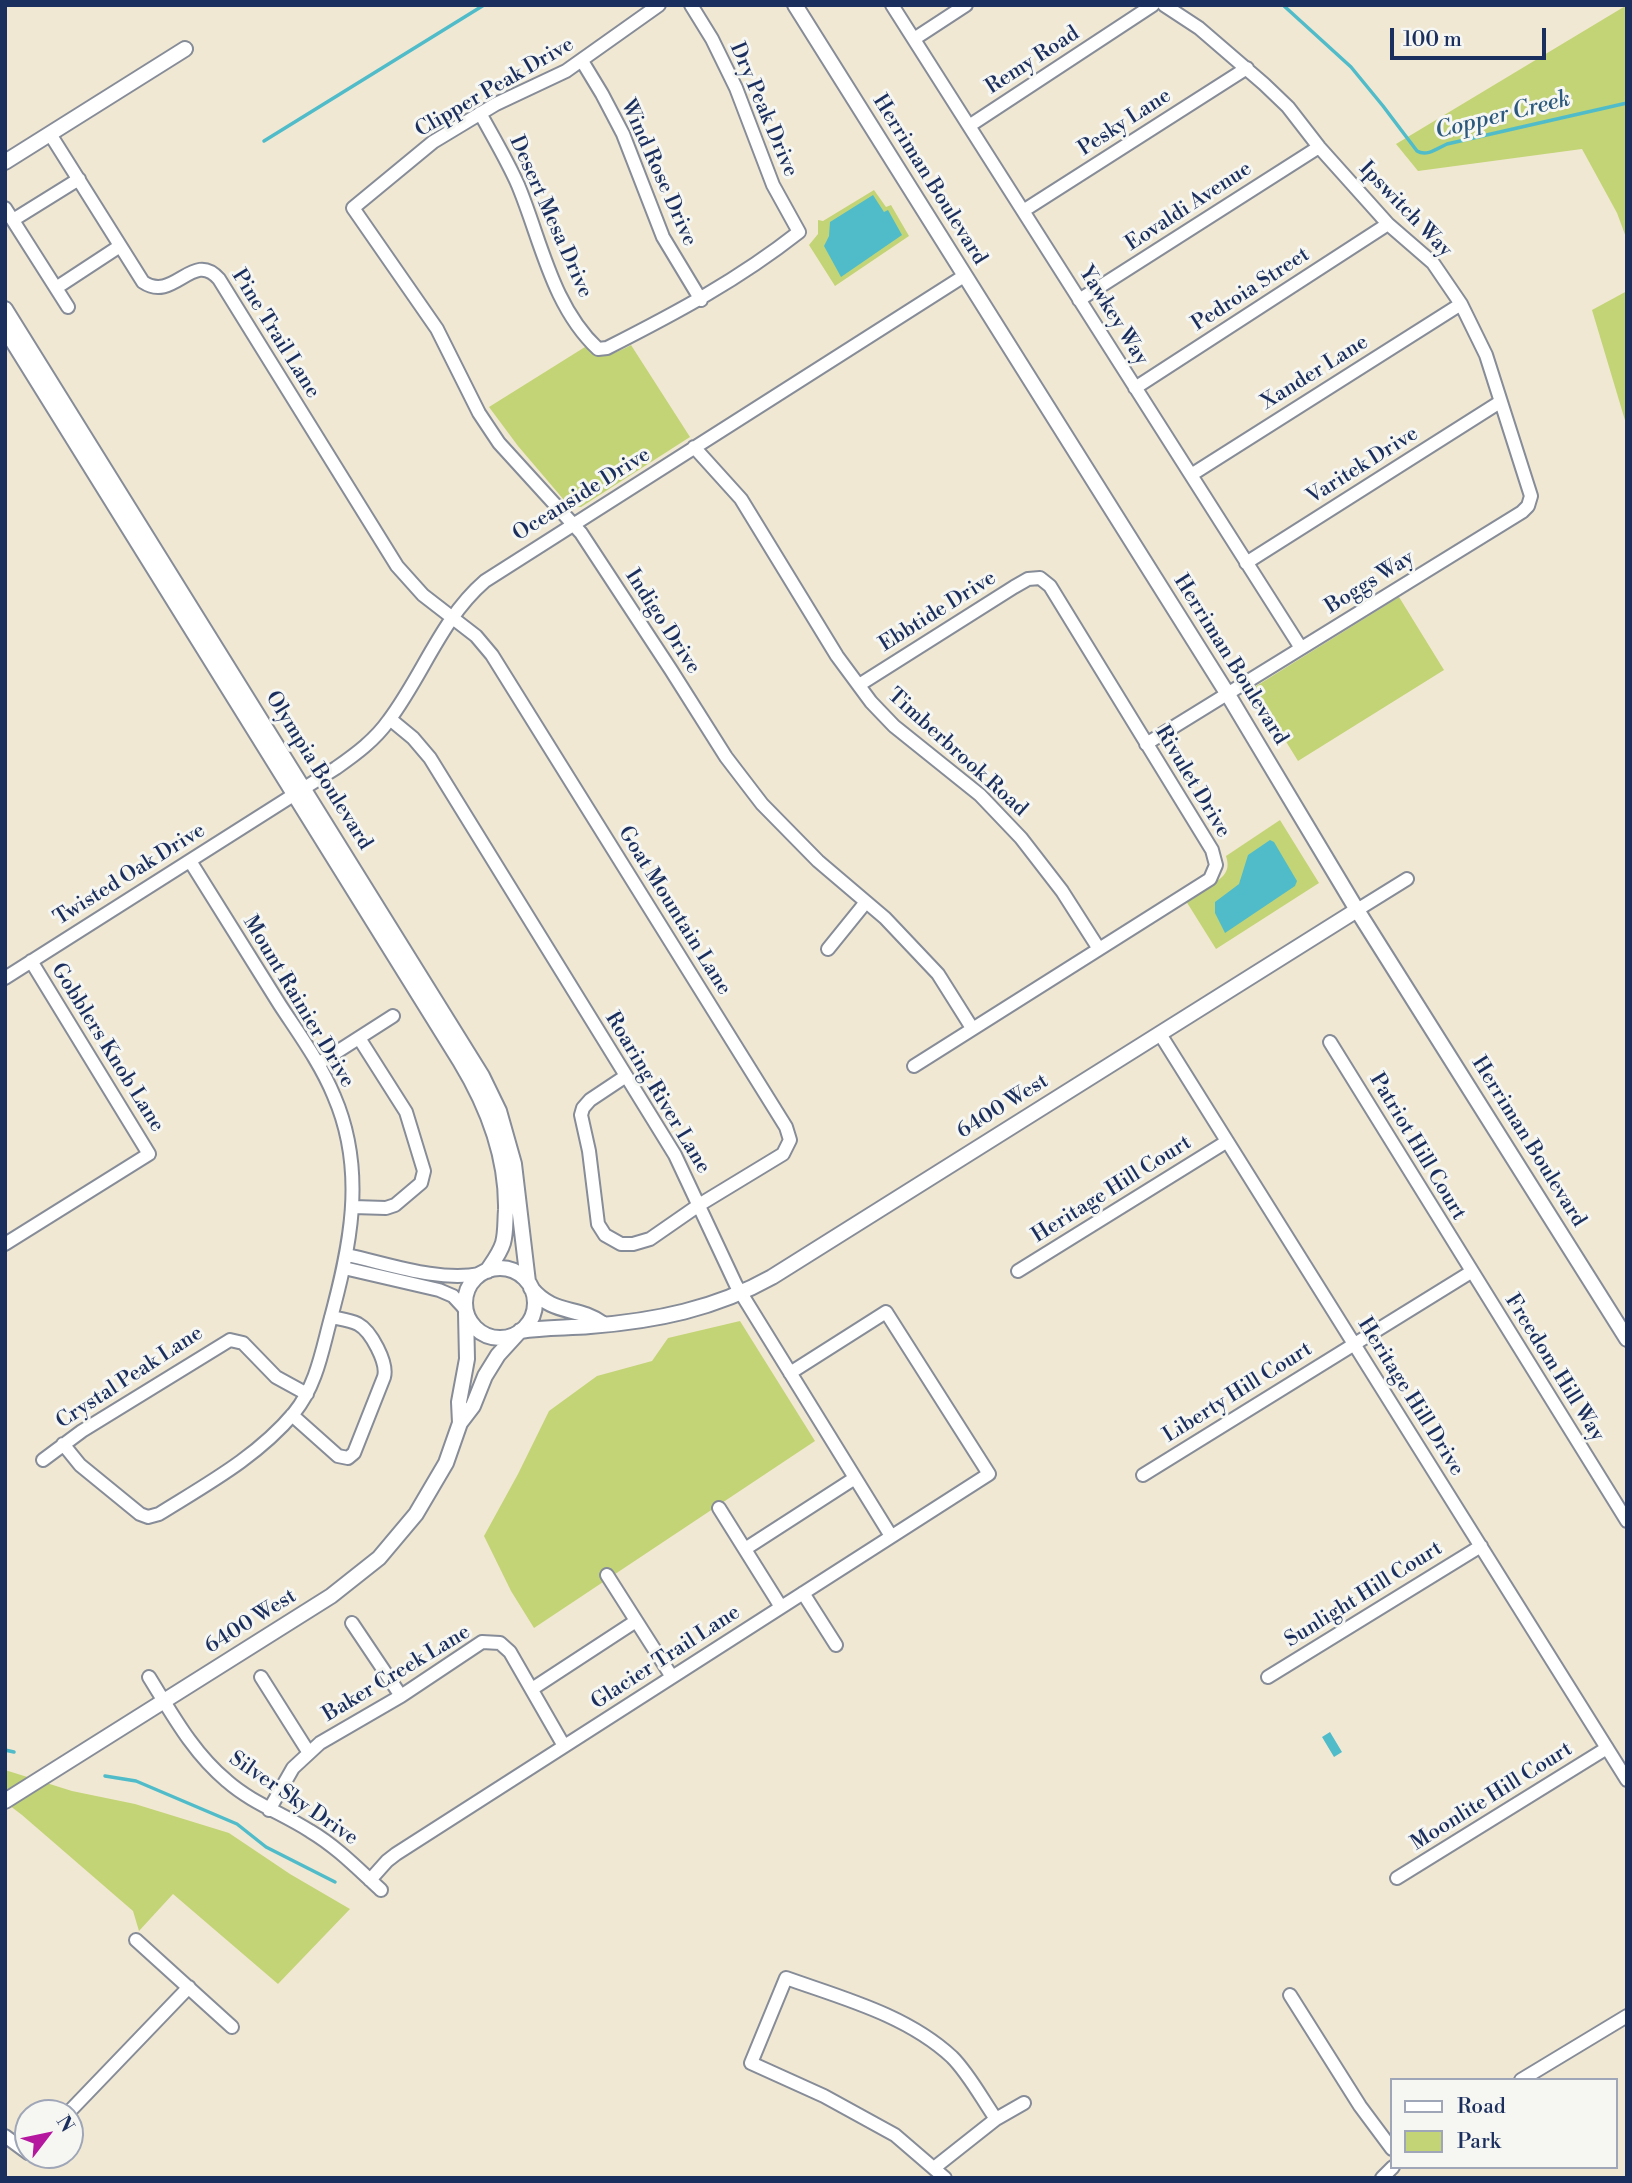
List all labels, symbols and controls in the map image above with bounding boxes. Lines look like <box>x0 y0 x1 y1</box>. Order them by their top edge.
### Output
scale bar <box>1394 14 1550 58</box>
street label: Remy Road <box>982 21 1084 101</box>
text: 100 m <box>1403 27 1462 53</box>
street label: Clipper Peak Drive <box>411 32 579 144</box>
street label: Dry Peak Drive <box>723 39 803 181</box>
street label: Pesky Lane <box>1074 84 1176 162</box>
water label: Copper Creek <box>1433 86 1573 146</box>
street label: Herriman Boulevard <box>866 90 992 270</box>
street label: Wind Rose Drive <box>614 96 702 250</box>
street label: Desert Mesa Drive <box>503 132 597 302</box>
street label: Eovaldi Avenue <box>1121 157 1257 257</box>
street label: Ipswitch Way <box>1353 157 1457 263</box>
street label: Pedroia Street <box>1187 243 1315 337</box>
street label: Yawkey Way <box>1073 262 1153 370</box>
street label: Pine Trail Lane <box>225 265 325 403</box>
street label: Xander Lane <box>1257 330 1373 416</box>
street label: Varitek Drive <box>1303 422 1423 510</box>
street label: Oceanside Drive <box>509 443 655 547</box>
street label: Boggs Way <box>1321 546 1419 620</box>
street label: Indigo Drive <box>619 565 705 679</box>
street label: Ebbtide Drive <box>875 566 1001 658</box>
street label: Herriman Boulevard <box>1167 570 1293 750</box>
street label: Timberbrook Road <box>882 683 1032 823</box>
street label: Olympia Boulevard <box>259 687 377 855</box>
street label: Rivulet Drive <box>1149 722 1235 842</box>
street label: Twisted Oak Drive <box>50 818 210 932</box>
street label: Goat Mountain Lane <box>612 822 736 1000</box>
street label: Mount Rainier Drive <box>237 911 359 1093</box>
street label: Gobblers Knob Lane <box>45 959 169 1137</box>
street label: Roaring River Lane <box>599 1008 715 1178</box>
street label: Herriman Boulevard <box>1465 1052 1591 1232</box>
street label: 6400 West <box>953 1069 1053 1145</box>
street label: Patriot Hill Court <box>1363 1069 1471 1225</box>
street label: Heritage Hill Court <box>1028 1131 1196 1249</box>
street label: Freedom Hill Way <box>1499 1290 1609 1446</box>
street label: Heritage Hill Drive <box>1351 1313 1469 1481</box>
street label: Crystal Peak Lane <box>52 1321 208 1435</box>
street label: Liberty Hill Court <box>1159 1337 1317 1449</box>
street label: Sunlight Hill Court <box>1281 1536 1447 1654</box>
street label: 6400 West <box>201 1584 301 1660</box>
street label: Glacier Trail Lane <box>587 1600 745 1716</box>
street label: Baker Creek Lane <box>319 1620 475 1728</box>
street label: Moonlite Hill Court <box>1407 1737 1577 1857</box>
street label: Silver Sky Drive <box>224 1747 362 1851</box>
legend <box>1390 2078 1618 2169</box>
text: Road <box>1457 2094 1506 2120</box>
north arrow <box>14 2099 84 2169</box>
text: N <box>51 2111 79 2137</box>
text: Park <box>1457 2129 1501 2155</box>

